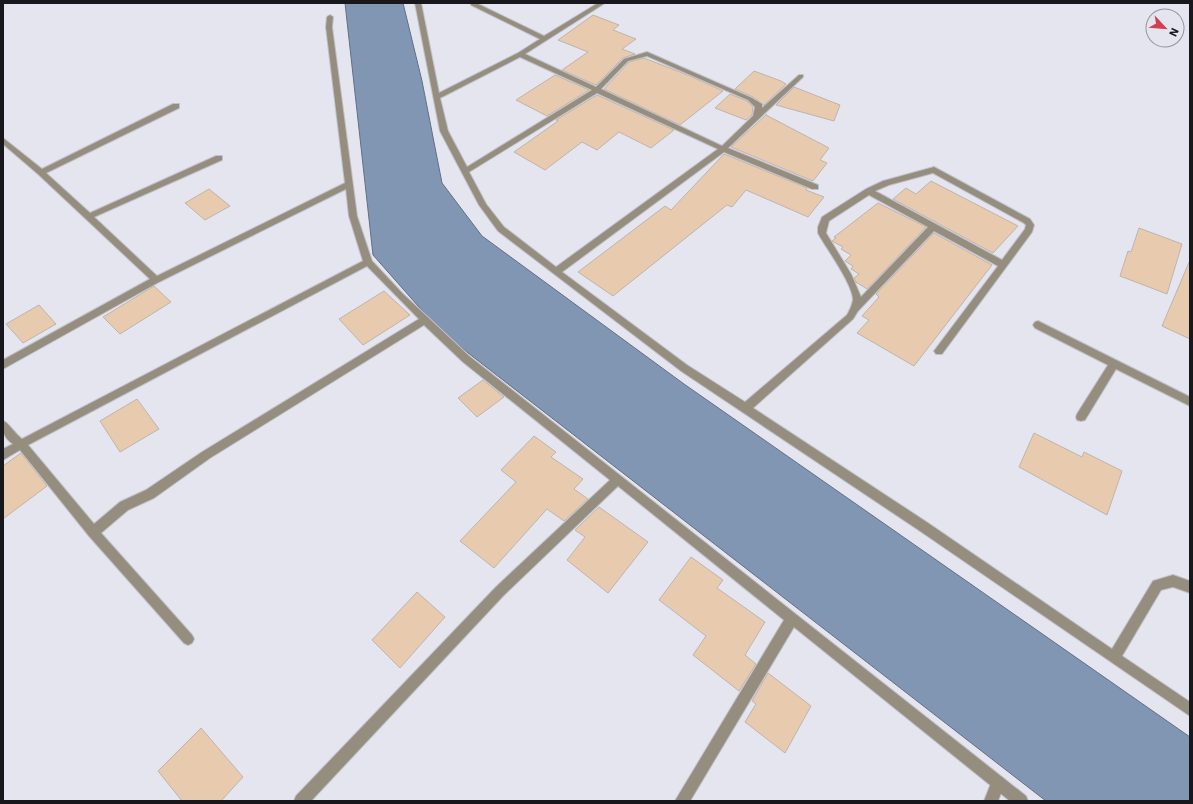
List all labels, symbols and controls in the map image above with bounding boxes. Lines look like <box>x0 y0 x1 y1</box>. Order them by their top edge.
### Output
north arrow <box>1145 8 1185 48</box>
text: N <box>1166 26 1182 39</box>

